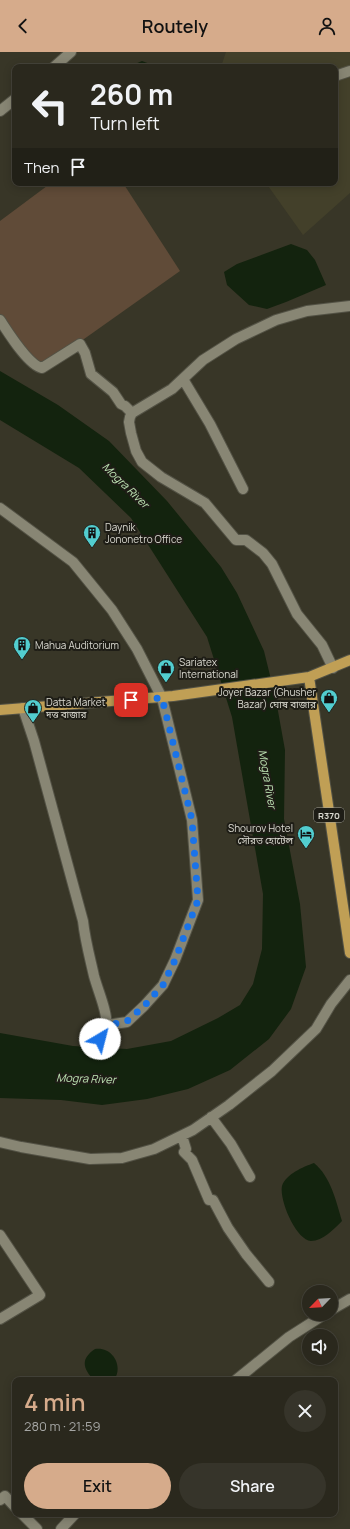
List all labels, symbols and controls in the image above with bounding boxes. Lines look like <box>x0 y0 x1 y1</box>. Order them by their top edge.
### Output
text: Routely <box>142 14 208 38</box>
icon: back <box>12 15 34 37</box>
icon: person <box>316 15 338 37</box>
text: 260 m <box>90 75 173 113</box>
icon: left <box>24 80 76 132</box>
text: Turn left <box>90 111 160 135</box>
icon: arrive <box>67 156 89 178</box>
text: Then <box>24 157 59 178</box>
water label: Mogra River <box>99 459 154 513</box>
place label: Daynik Jononetro Office <box>105 520 182 546</box>
building icon: Daynik Jononetro Office <box>82 523 102 548</box>
building icon: Mahua Auditorium <box>12 635 32 660</box>
place label: Mahua Auditorium <box>35 638 119 652</box>
place label: Sariatex International <box>179 655 238 681</box>
shop icon: Sariatex International <box>156 658 176 683</box>
pin <box>114 683 148 717</box>
place label: Joyer Bazar (Ghusher Bazar) ঘোষ বাজার <box>218 685 317 711</box>
shop icon: Joyer Bazar (Ghusher Bazar) ঘোষ বাজার <box>319 688 339 713</box>
icon: arrive <box>120 689 142 711</box>
place label: Datta Market দত্ত বাজার <box>45 695 106 721</box>
shop icon: Datta Market দত্ত বাজার <box>23 698 43 723</box>
water label: Mogra River <box>255 748 281 812</box>
road number: R370 <box>314 808 344 822</box>
place label: Shourov Hotel সৌরভ হোটেল <box>228 821 294 847</box>
hotel icon: Shourov Hotel সৌরভ হোটেল <box>296 824 316 849</box>
position arrow <box>79 1018 121 1060</box>
water label: Mogra River <box>56 1069 118 1087</box>
north arrow <box>302 1285 338 1321</box>
map controls <box>302 1285 338 1365</box>
button: sound <box>302 1329 338 1365</box>
text: 4 min <box>24 1385 86 1418</box>
button: close <box>284 1390 326 1432</box>
text: 280 m · 21:59 <box>24 1417 101 1435</box>
button: Exit <box>24 1463 171 1509</box>
button: Share <box>179 1463 326 1509</box>

